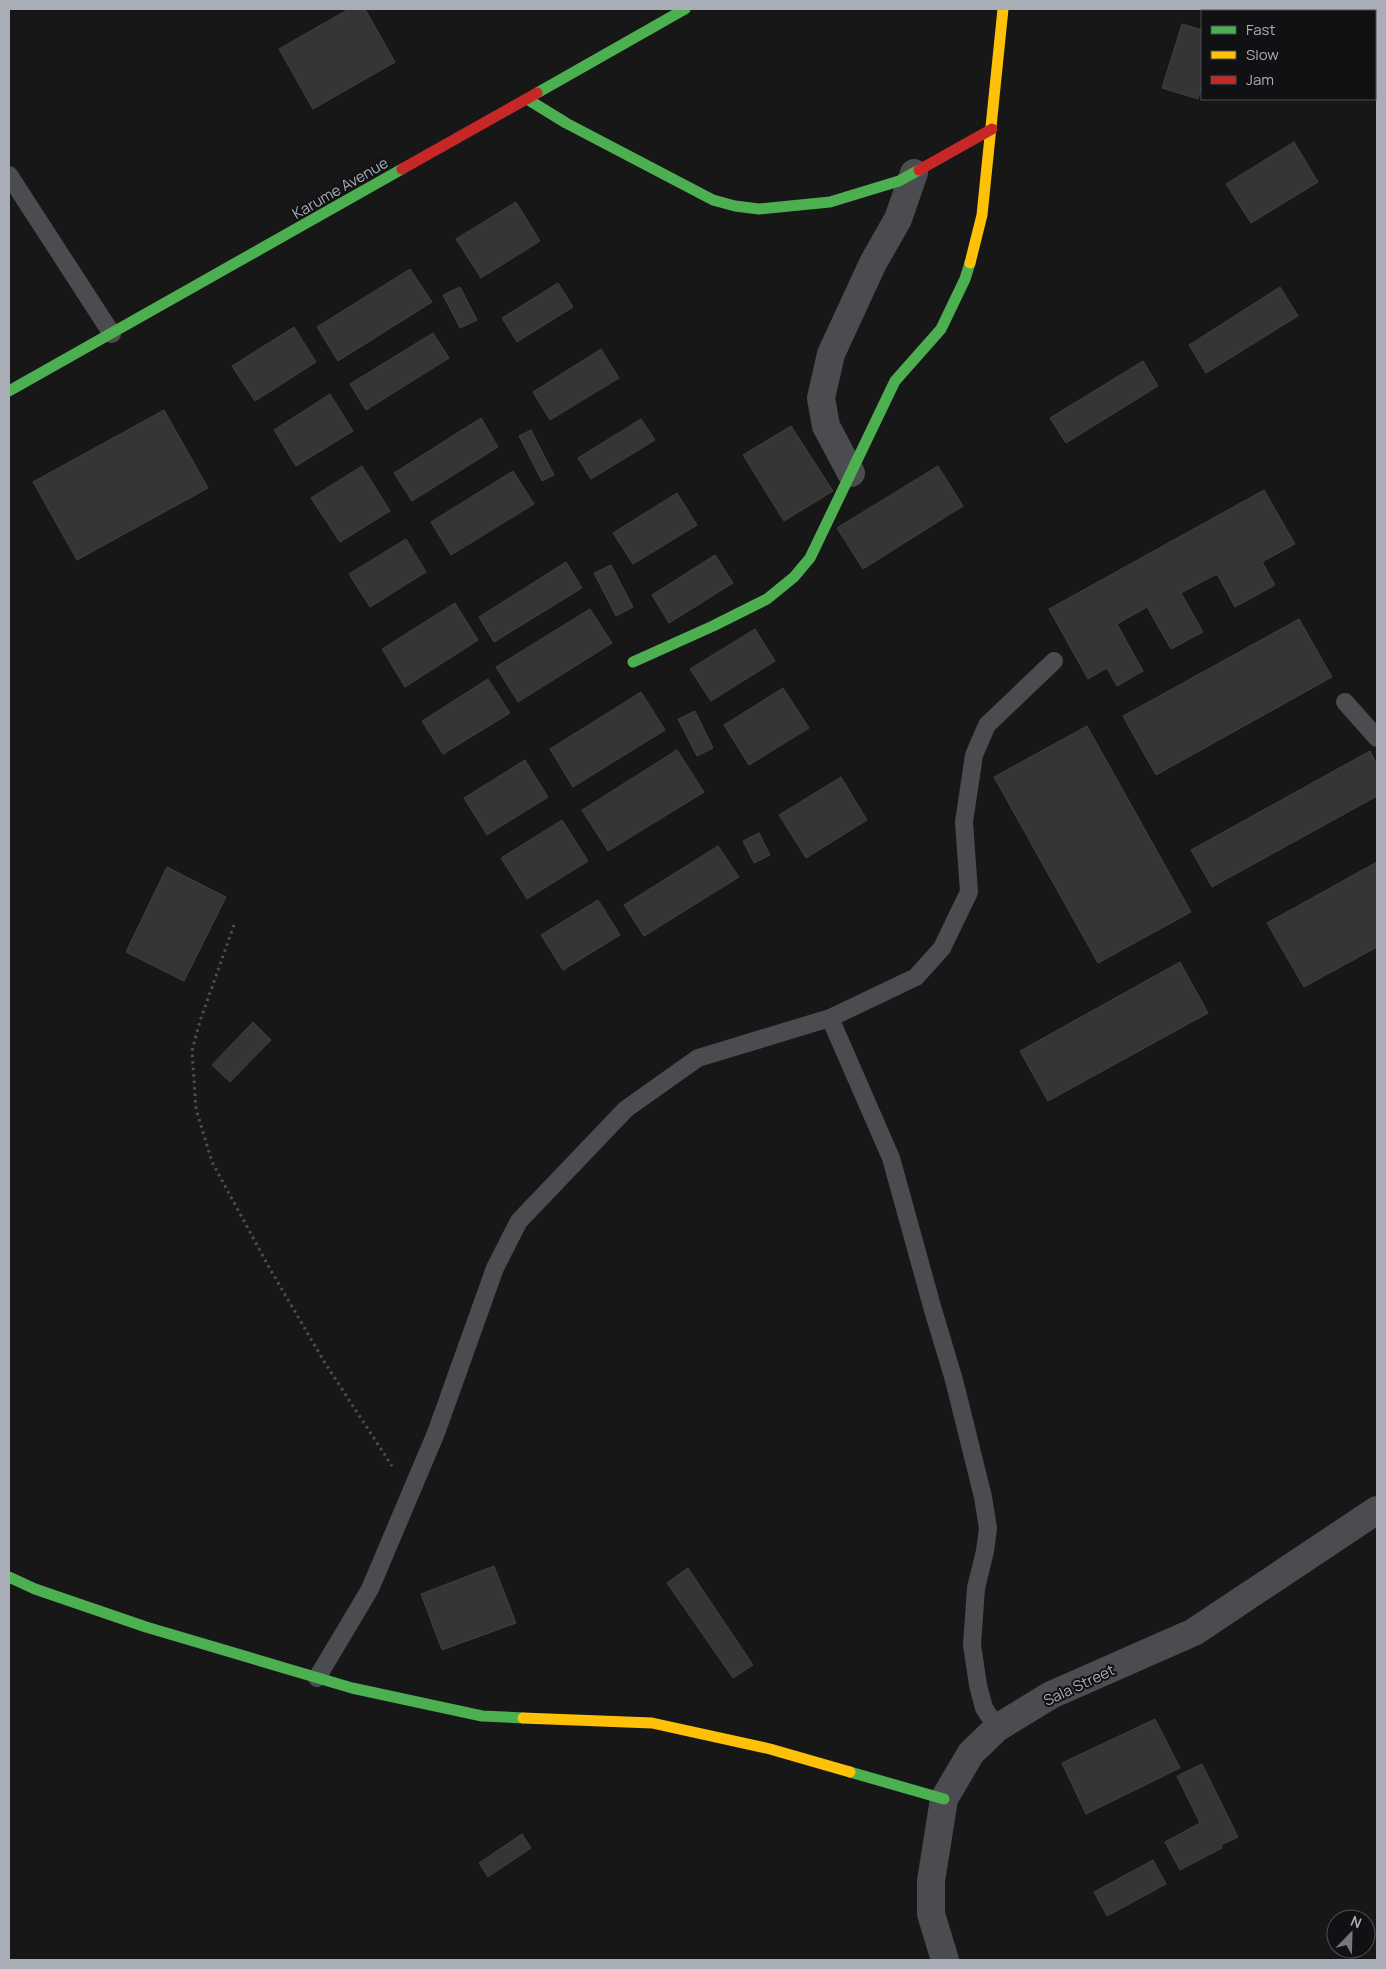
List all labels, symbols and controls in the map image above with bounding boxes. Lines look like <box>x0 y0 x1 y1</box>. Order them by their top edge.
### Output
legend <box>1201 10 1376 100</box>
text: Fast <box>1246 19 1275 40</box>
text: Slow <box>1246 44 1279 65</box>
text: Jam <box>1246 69 1274 90</box>
street label: Karume Avenue <box>288 152 392 224</box>
street label: Sala Street <box>1040 1659 1118 1711</box>
north arrow <box>1326 1909 1376 1959</box>
text: N <box>1348 1911 1365 1932</box>

